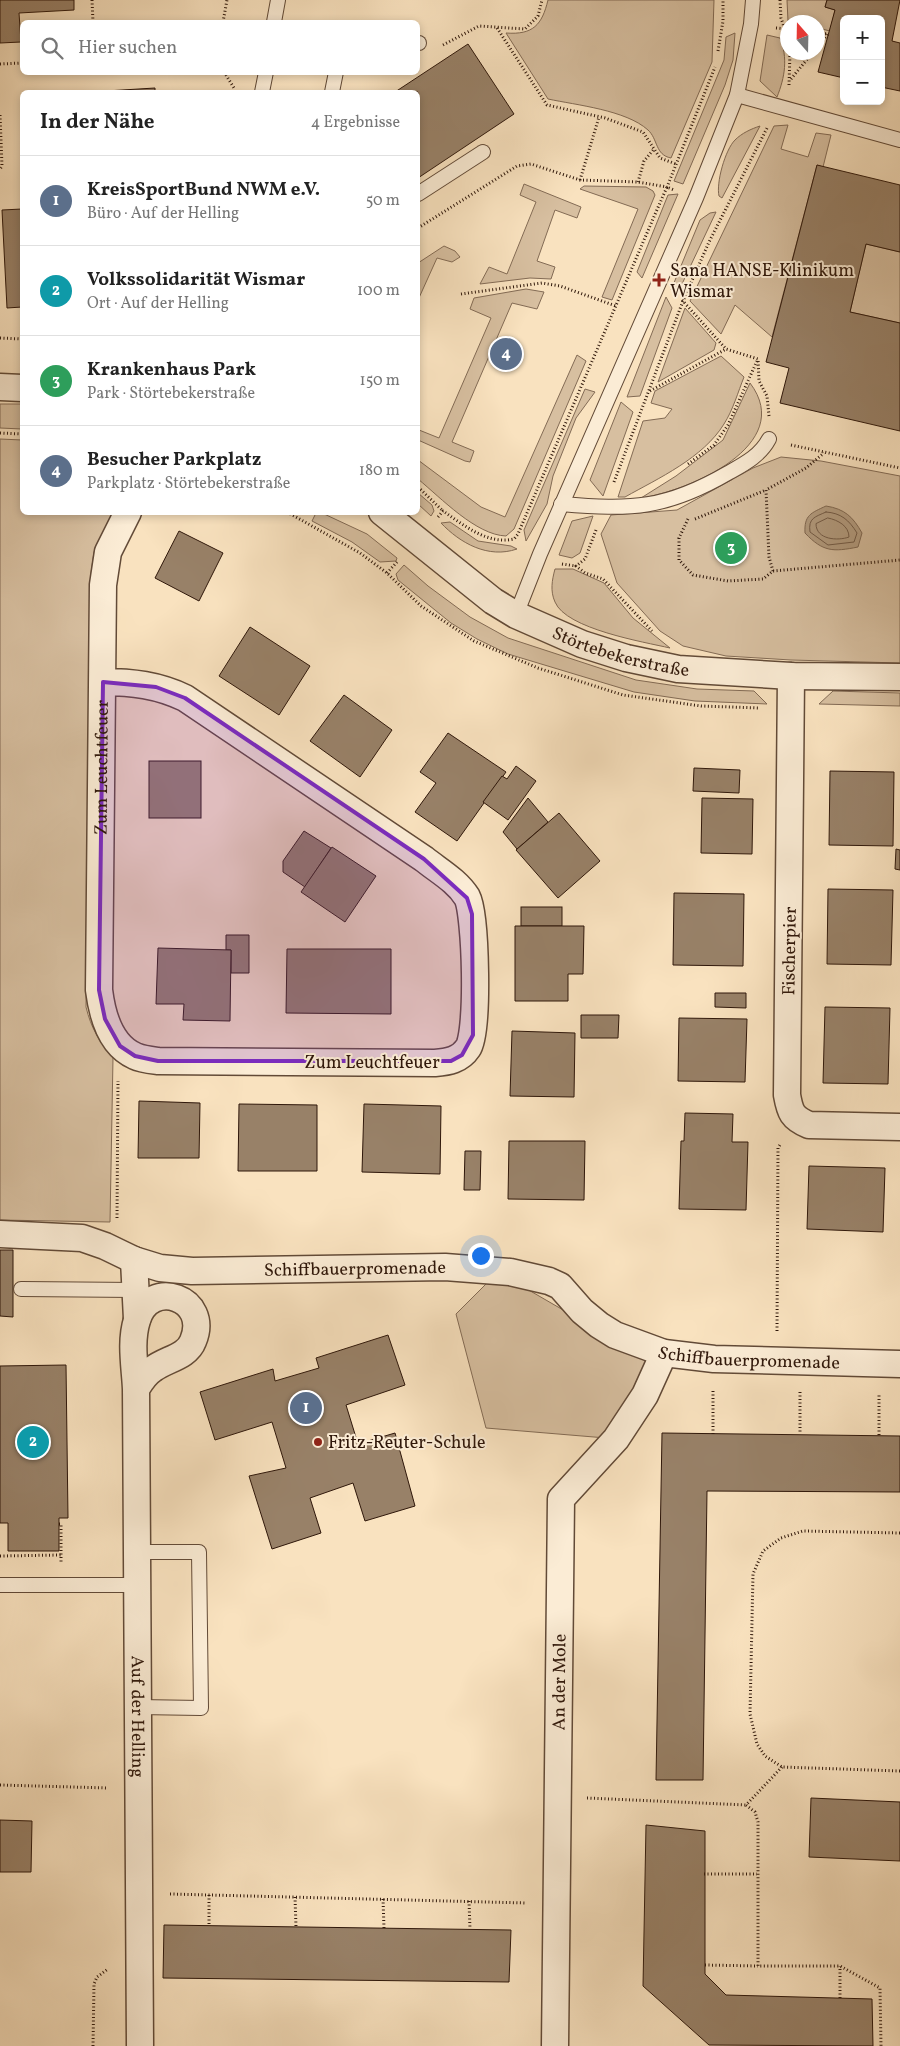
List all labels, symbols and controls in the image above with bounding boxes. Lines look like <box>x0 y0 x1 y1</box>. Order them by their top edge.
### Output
north arrow <box>780 15 825 60</box>
map controls <box>840 15 885 105</box>
button: + <box>840 15 885 60</box>
search box <box>20 20 420 75</box>
icon: search <box>38 34 66 62</box>
text: Hier suchen <box>78 35 177 61</box>
button: − <box>840 60 885 105</box>
text: In der Nähe <box>40 108 155 137</box>
text: 4 Ergebnisse <box>311 112 400 134</box>
text: KreisSportBund NWM e.V. <box>87 177 320 203</box>
text: 1 <box>53 190 59 212</box>
text: 50 m <box>366 190 400 212</box>
text: Büro · Auf der Helling <box>87 203 239 225</box>
place label: Sana HANSE-Klinikum Wismar <box>670 259 854 305</box>
text: Volkssolidarität Wismar <box>87 267 305 293</box>
marker: Sana HANSE-Klinikum Wismar <box>652 273 666 287</box>
text: 2 <box>52 280 60 302</box>
text: 100 m <box>357 280 400 302</box>
text: Ort · Auf der Helling <box>87 293 229 315</box>
pin: 4 <box>490 335 522 373</box>
text: Krankenhaus Park <box>87 357 256 383</box>
text: 3 <box>52 370 60 392</box>
text: 150 m <box>359 370 400 392</box>
text: Park · Störtebekerstraße <box>87 383 255 405</box>
text: Besucher Parkplatz <box>87 447 261 473</box>
text: 4 <box>51 460 61 482</box>
text: 180 m <box>359 460 400 482</box>
text: Parkplatz · Störtebekerstraße <box>87 473 290 495</box>
pin: 3 <box>715 529 747 567</box>
street label: Störtebekerstraße <box>548 621 690 684</box>
street label: Zum Leuchtfeuer <box>90 699 116 835</box>
street label: Fischerpier <box>777 906 804 996</box>
street label: Zum Leuchtfeuer <box>304 1051 440 1076</box>
your location <box>468 1243 494 1269</box>
street label: Schiffbauerpromenade <box>264 1256 446 1284</box>
street label: Schiffbauerpromenade <box>654 1341 840 1376</box>
pin: 1 <box>290 1389 322 1427</box>
pin: 2 <box>17 1423 49 1461</box>
place label: Fritz-Reuter-Schule <box>328 1431 486 1456</box>
marker: Fritz-Reuter-Schule <box>312 1436 324 1448</box>
street label: An der Mole <box>547 1634 574 1731</box>
street label: Auf der Helling <box>124 1655 149 1778</box>

